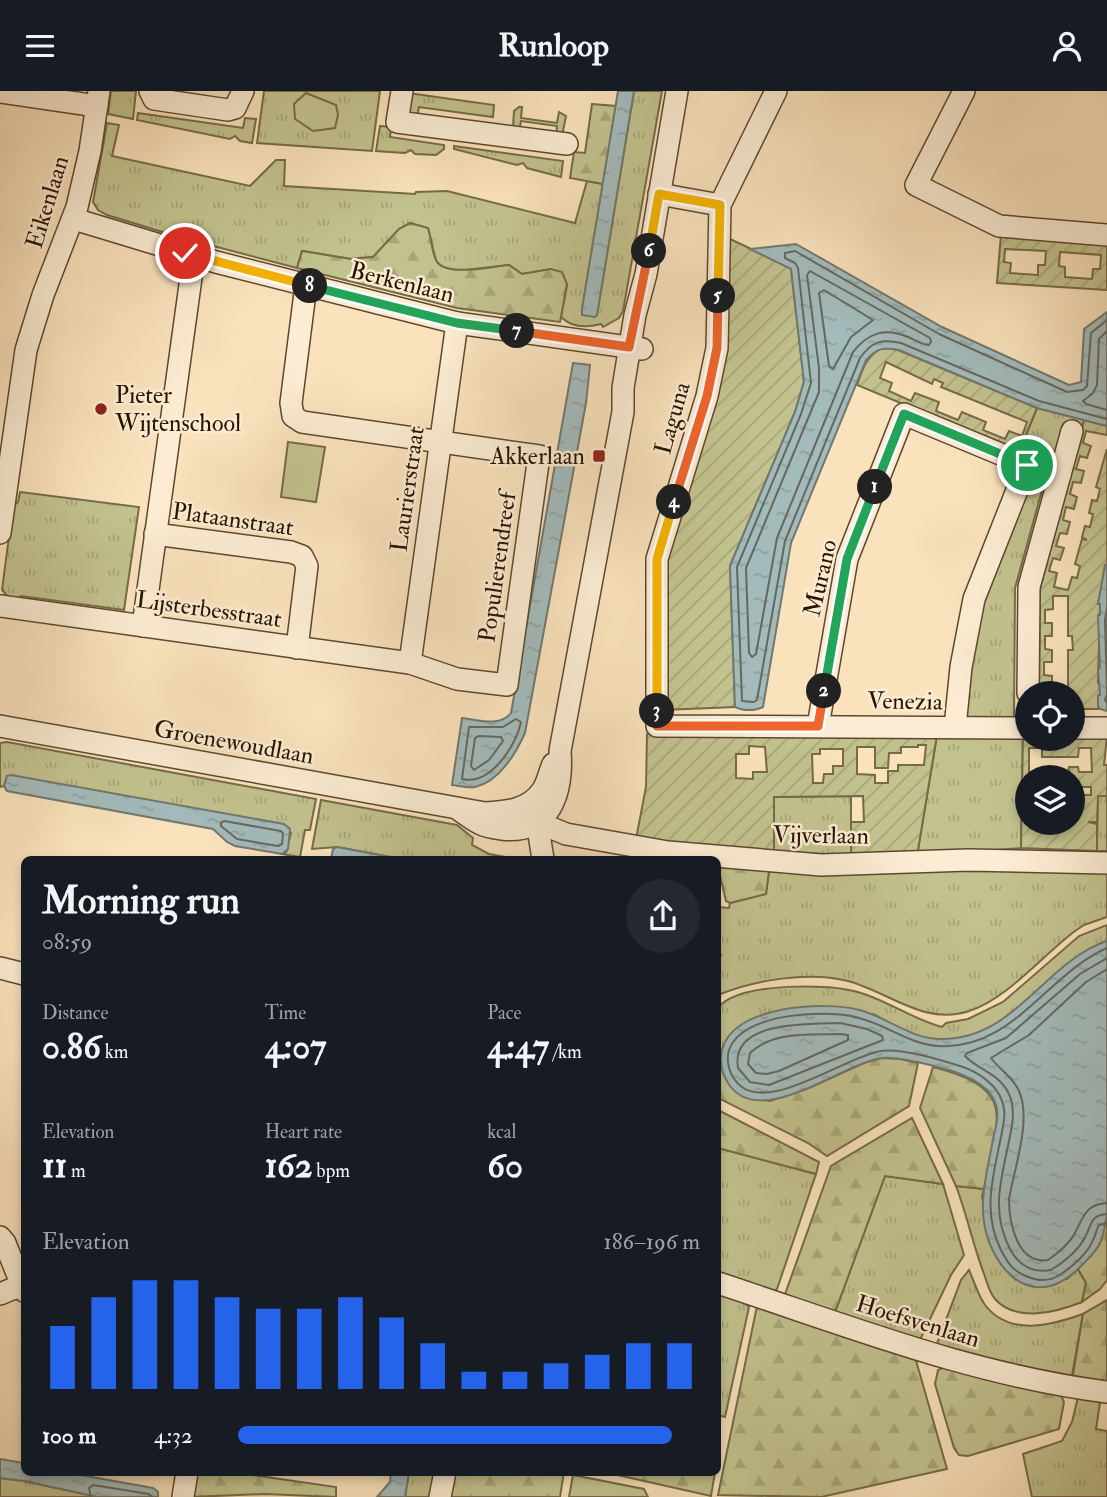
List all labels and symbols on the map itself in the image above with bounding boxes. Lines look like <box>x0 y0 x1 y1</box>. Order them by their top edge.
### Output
street label: Eikenlaan <box>19 152 76 252</box>
pin <box>155 223 215 283</box>
pin: 6 <box>632 233 666 269</box>
street label: Berkenlaan <box>347 255 457 310</box>
pin: 8 <box>292 269 328 303</box>
pin: 5 <box>700 279 736 313</box>
pin: 7 <box>500 313 534 349</box>
street label: Laguna <box>647 377 698 458</box>
place label: Pieter Wijtenschool <box>114 380 241 439</box>
marker: Pieter Wijtenschool <box>93 401 109 417</box>
street label: Laurierstraat <box>383 424 432 554</box>
pin <box>997 435 1057 495</box>
place label: Akkerlaan <box>489 441 585 472</box>
marker: Akkerlaan <box>591 448 607 464</box>
pin: 1 <box>858 469 892 505</box>
pin: 4 <box>656 485 692 519</box>
street label: Populierendreef <box>472 487 524 644</box>
street label: Plataanstraat <box>170 496 296 543</box>
street label: Murano <box>797 537 844 620</box>
street label: Lijsterbesstraat <box>134 584 284 635</box>
pin: 2 <box>806 673 842 709</box>
street label: Venezia <box>867 685 944 718</box>
pin: 3 <box>640 693 674 729</box>
street label: Groenewoudlaan <box>152 713 316 772</box>
street label: Vijverlaan <box>773 819 869 852</box>
street label: Hoefsvenlaan <box>852 1288 983 1355</box>

